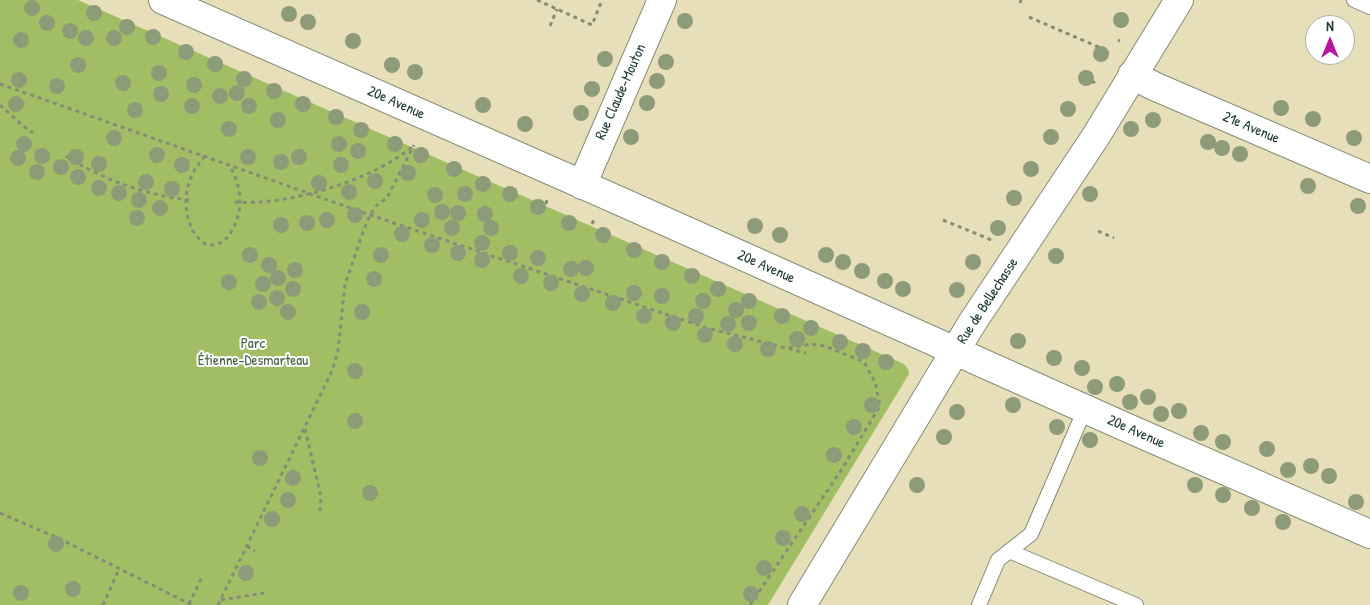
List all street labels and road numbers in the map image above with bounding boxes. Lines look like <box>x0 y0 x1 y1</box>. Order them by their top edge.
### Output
street label: Rue Claude-Mouton <box>592 41 650 143</box>
street label: 20e Avenue <box>364 82 428 124</box>
street label: 21e Avenue <box>1220 108 1282 148</box>
street label: 20e Avenue <box>734 246 798 288</box>
street label: Rue de Bellechasse <box>953 255 1023 347</box>
street label: 20e Avenue <box>1104 411 1168 453</box>

